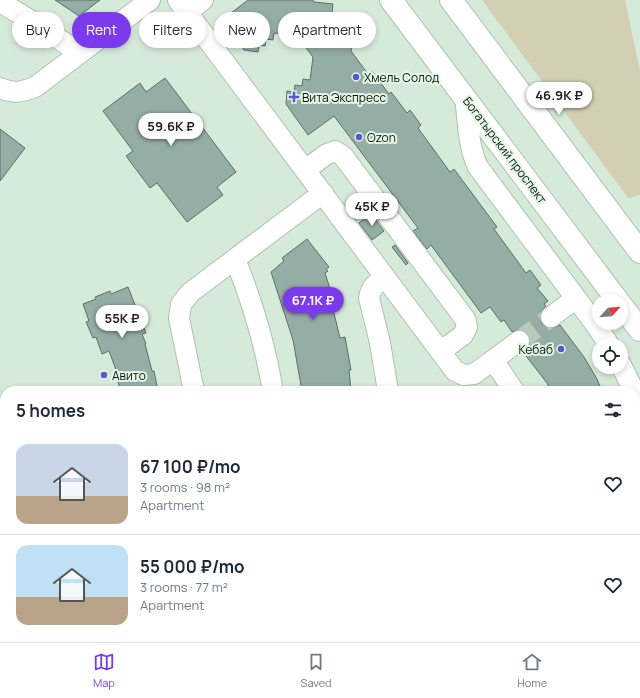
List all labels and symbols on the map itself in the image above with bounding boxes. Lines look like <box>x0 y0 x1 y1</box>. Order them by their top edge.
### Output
place label: Хмель Солод <box>364 69 439 86</box>
marker: Хмель Солод <box>351 72 361 82</box>
pin: 46.9K ₽ <box>522 82 596 116</box>
place label: Вита Экспресс <box>302 89 386 106</box>
marker: Вита Экспресс <box>289 92 299 102</box>
street label: Богатырский проспект <box>459 93 551 207</box>
pin: 59.6K ₽ <box>134 113 208 147</box>
place label: Ozon <box>367 129 396 146</box>
marker: Ozon <box>354 132 364 142</box>
pin: 45K ₽ <box>344 193 400 227</box>
pin: 67.1K ₽ <box>276 287 350 321</box>
north arrow <box>592 294 628 330</box>
pin: 55K ₽ <box>94 305 150 339</box>
place label: Кебаб <box>519 341 553 358</box>
marker: Кебаб <box>556 344 566 354</box>
place label: Авито <box>112 367 146 384</box>
marker: Авито <box>99 370 109 380</box>

